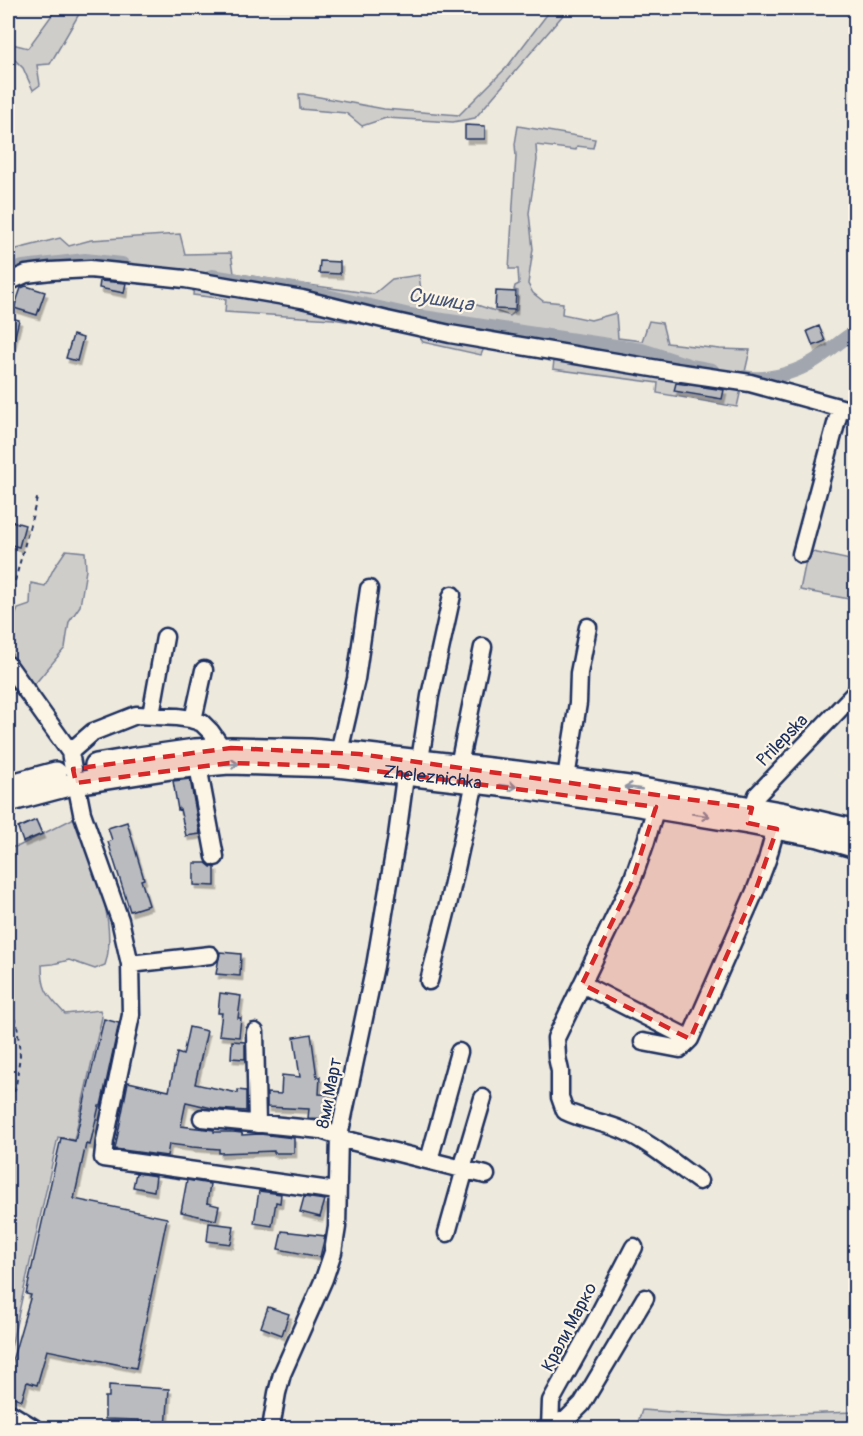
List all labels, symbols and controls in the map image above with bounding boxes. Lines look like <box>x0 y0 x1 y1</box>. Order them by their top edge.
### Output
water label: Сушица <box>406 282 477 317</box>
street label: Prilepska <box>752 709 813 772</box>
one-way arrow <box>220 758 240 769</box>
street label: Zheleznichka <box>382 760 483 795</box>
one-way arrow <box>498 781 517 792</box>
one-way arrow <box>624 782 644 793</box>
one-way arrow <box>690 809 710 820</box>
street label: 8ми Март <box>311 1056 348 1130</box>
street label: Крали Марко <box>536 1279 603 1376</box>

